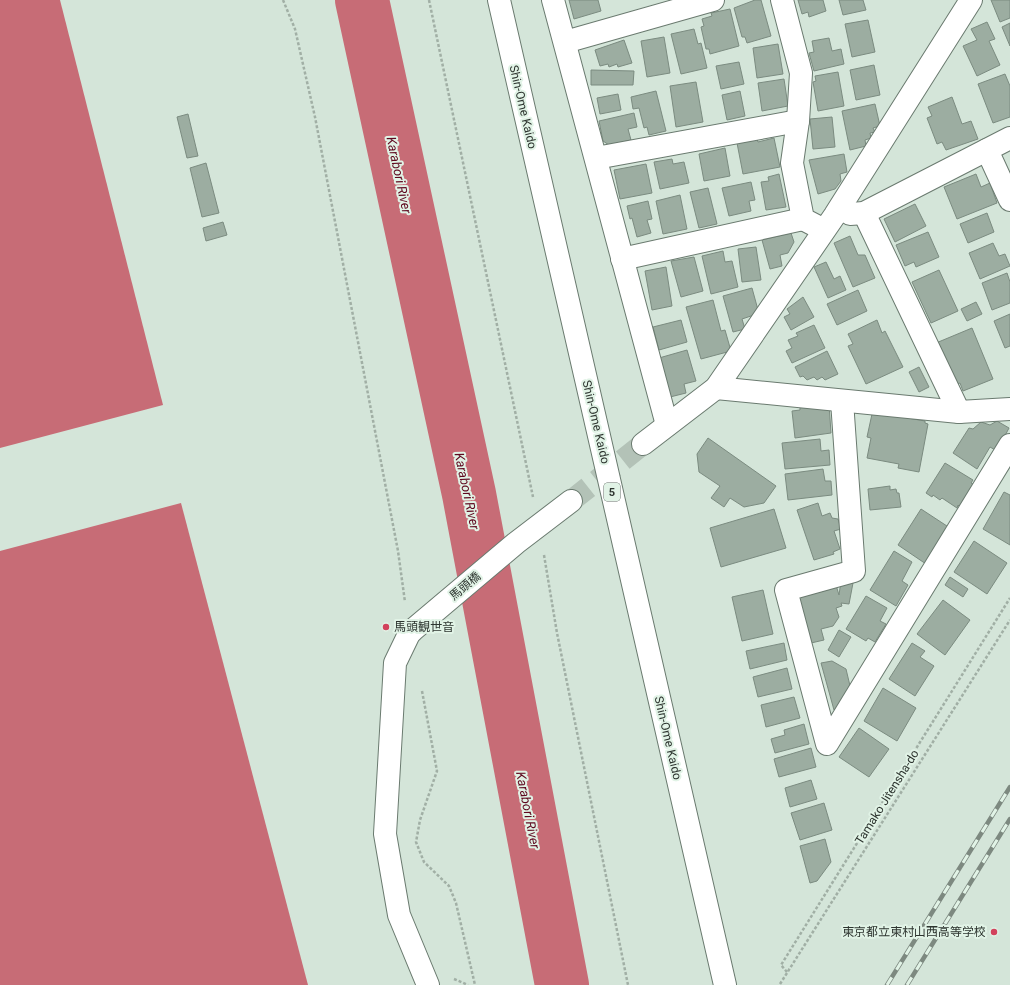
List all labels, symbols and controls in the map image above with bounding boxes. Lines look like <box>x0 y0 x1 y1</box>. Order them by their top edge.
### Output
street label: Shin-Ome Kaido <box>507 64 539 150</box>
water label: Karabori River <box>384 135 415 216</box>
street label: Shin-Ome Kaido <box>580 379 612 465</box>
water label: Karabori River <box>452 451 483 532</box>
road number: 5 <box>604 483 620 501</box>
street label: 馬頭橋 <box>447 569 483 603</box>
place label: 馬頭観世音 <box>394 620 454 634</box>
marker: 馬頭観世音 <box>381 622 391 632</box>
street label: Shin-Ome Kaido <box>652 695 684 781</box>
street label: Tamako Jitensha-do <box>852 747 922 847</box>
water label: Karabori River <box>513 770 543 851</box>
place label: 東京都立東村山西高等学校 <box>842 925 986 939</box>
marker: 東京都立東村山西高等学校 <box>989 927 999 937</box>

